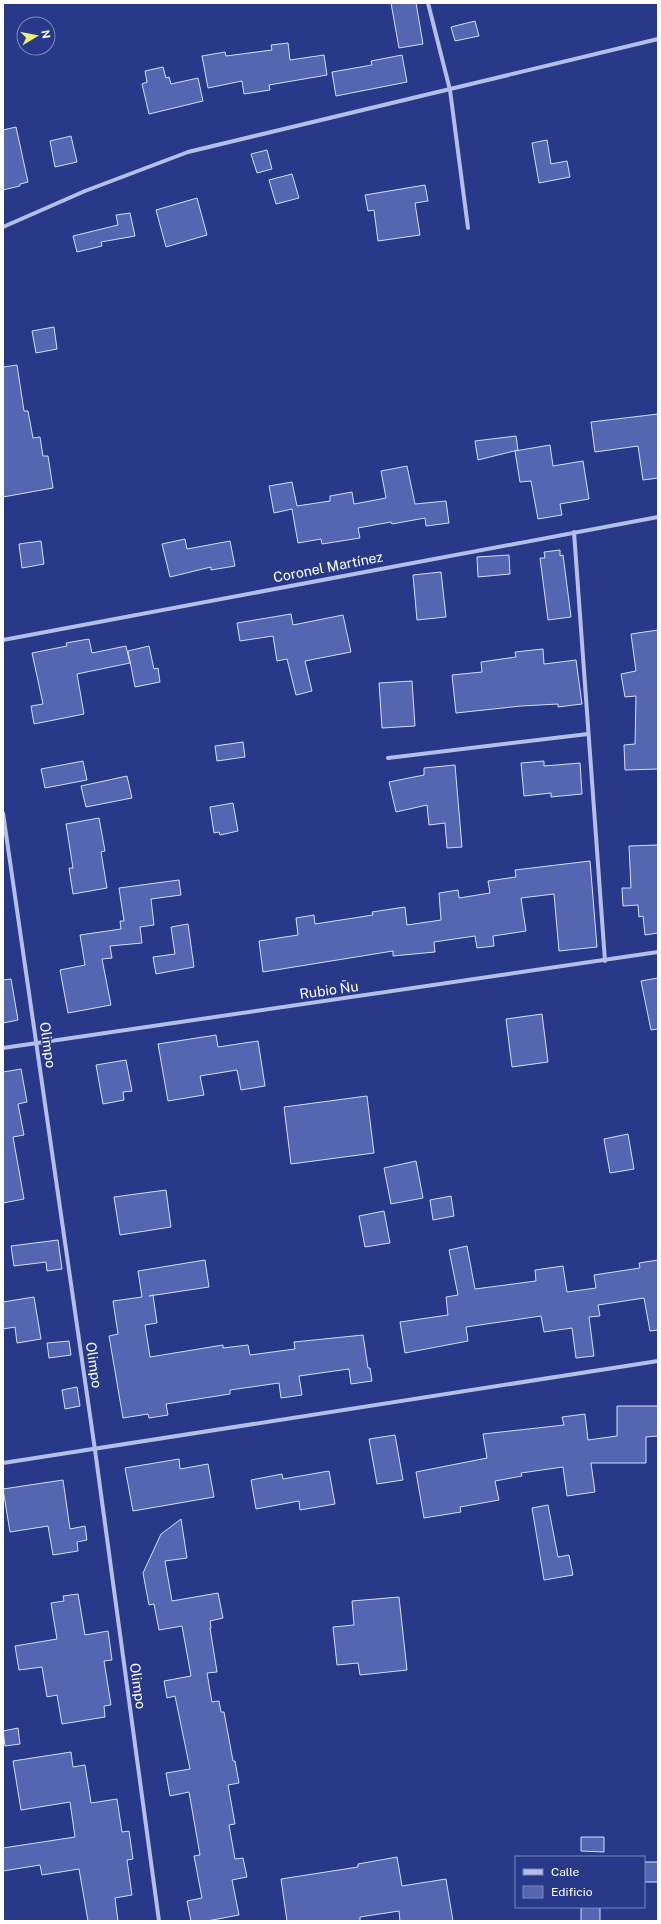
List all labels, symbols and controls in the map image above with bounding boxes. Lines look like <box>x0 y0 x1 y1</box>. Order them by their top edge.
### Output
north arrow <box>16 16 56 56</box>
text: N <box>39 29 53 40</box>
street label: Coronel Martínez <box>272 548 384 585</box>
street label: Rubio Ñu <box>298 977 359 1002</box>
street label: Olimpo <box>37 1021 59 1069</box>
street label: Olimpo <box>83 1341 105 1389</box>
street label: Olimpo <box>127 1662 149 1710</box>
legend <box>515 1856 645 1908</box>
text: Calle <box>551 1865 580 1879</box>
text: Edificio <box>551 1885 593 1899</box>

